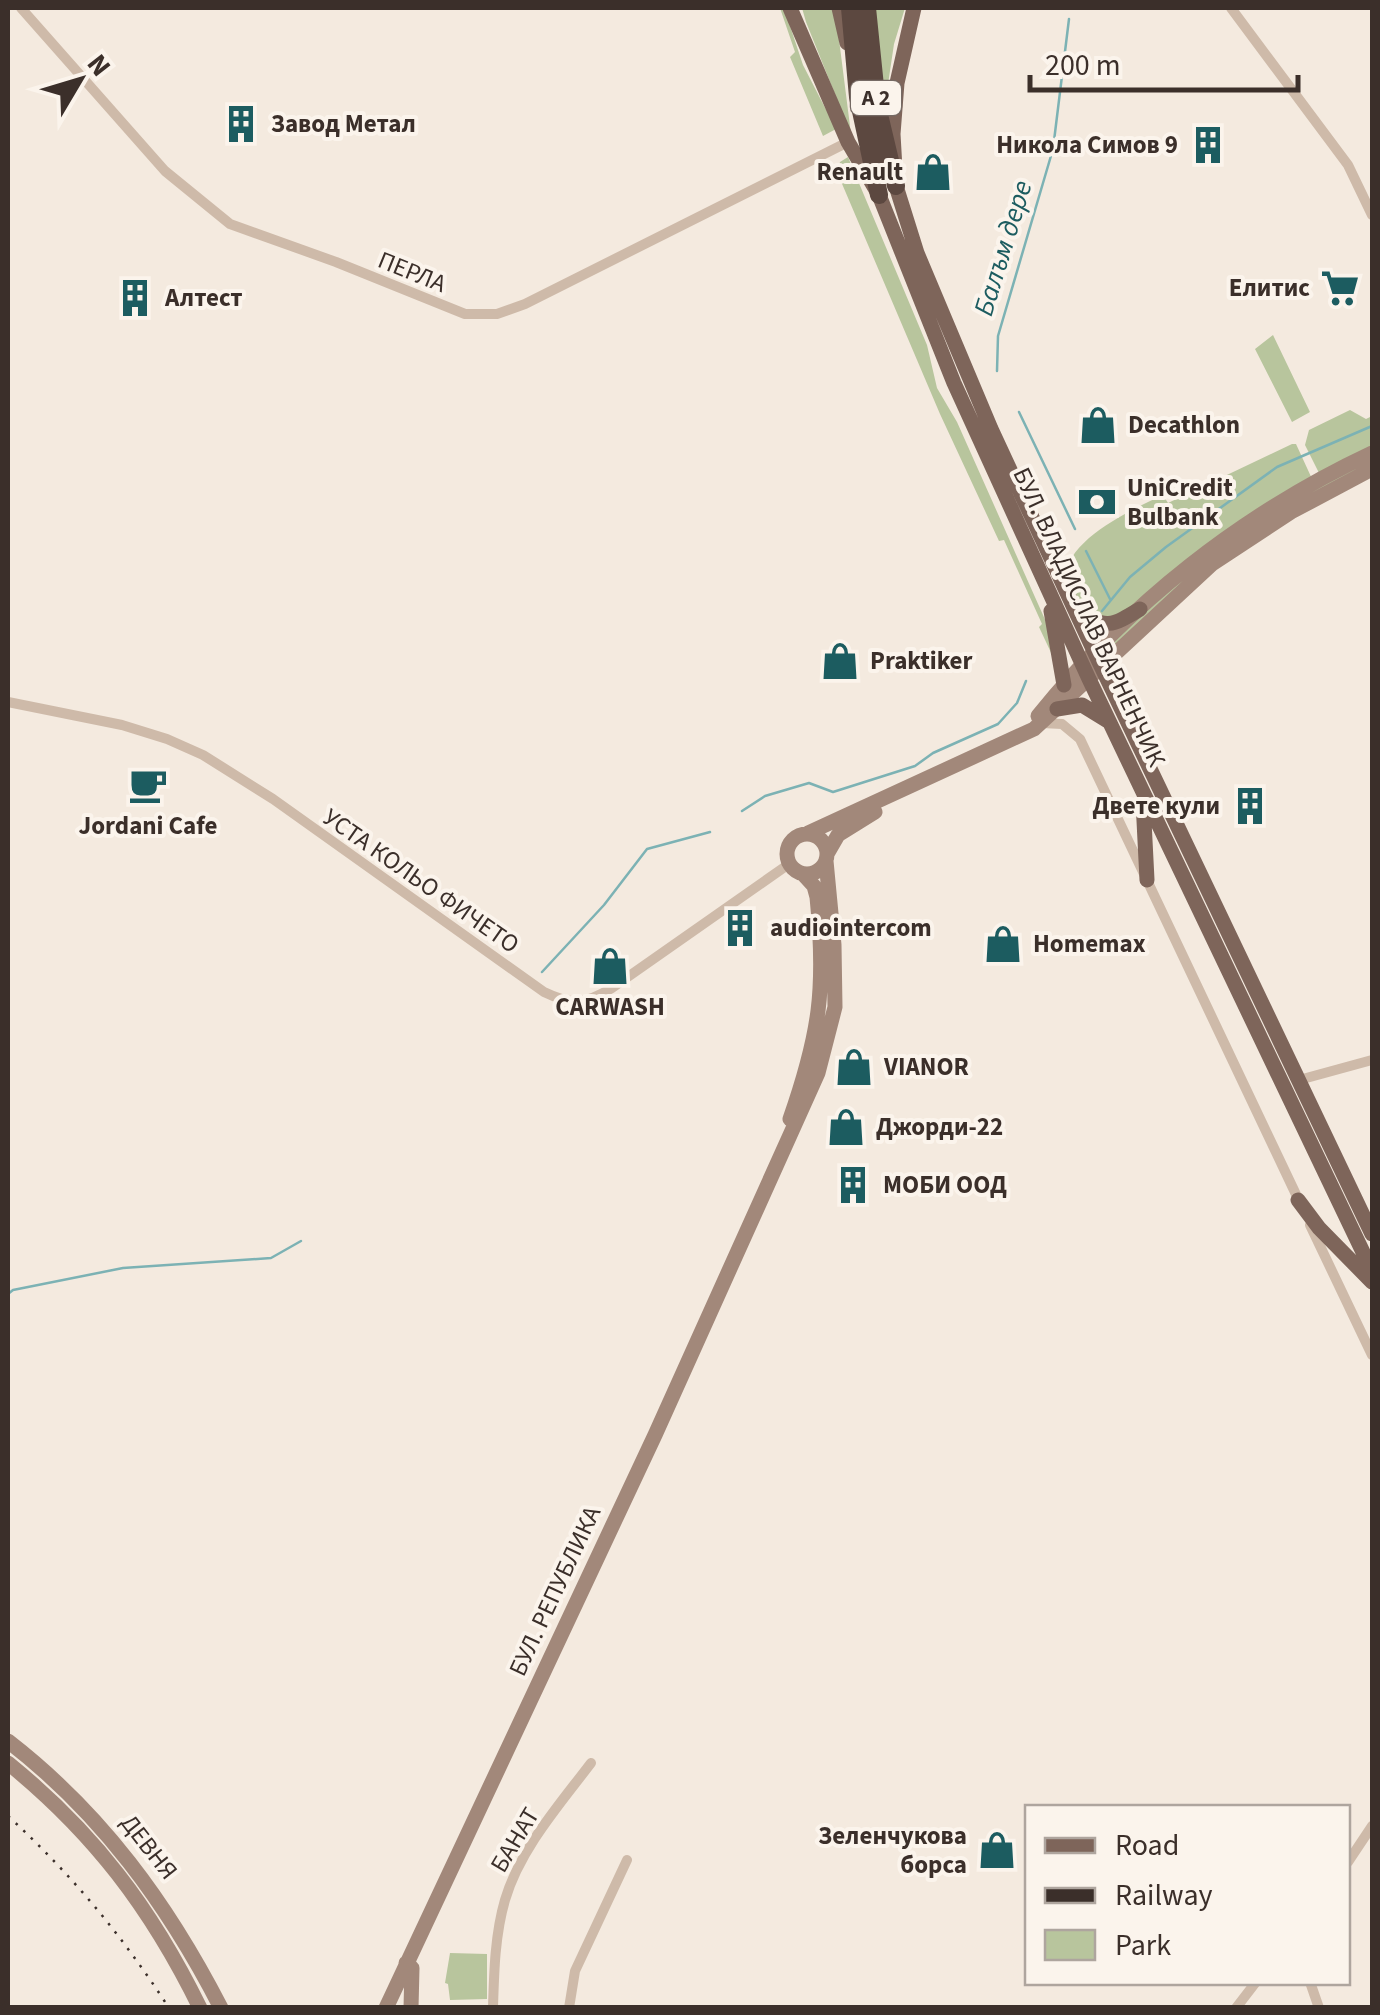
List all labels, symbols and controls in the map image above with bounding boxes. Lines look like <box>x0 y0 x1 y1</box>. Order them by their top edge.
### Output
north arrow <box>30 30 130 130</box>
scale bar <box>1030 30 1298 92</box>
text: 200 m <box>1045 44 1121 87</box>
text: N <box>77 46 120 85</box>
road number: A 2 <box>851 81 901 115</box>
building icon: Завод Метал <box>220 103 262 145</box>
place label: Завод Метал <box>271 106 416 142</box>
building icon: Никола Симов 9 <box>1187 124 1229 166</box>
place label: Никола Симов 9 <box>996 127 1178 163</box>
shop icon: Renault <box>912 151 954 193</box>
place label: Renault <box>817 154 903 190</box>
water label: Балъм дере <box>963 175 1043 321</box>
street label: ПЕРЛА <box>372 242 452 302</box>
supermarket icon: Елитис <box>1319 267 1361 309</box>
place label: Елитис <box>1229 270 1310 306</box>
building icon: Алтест <box>114 277 156 319</box>
place label: Алтест <box>164 280 243 316</box>
shop icon: Decathlon <box>1077 404 1119 446</box>
place label: Decathlon <box>1128 407 1240 443</box>
street label: БУЛ. ВЛАДИСЛАВ ВАРНЕНЧИК <box>1004 461 1175 773</box>
place label: UniCredit Bulbank <box>1127 470 1233 535</box>
bank icon: UniCredit Bulbank <box>1076 481 1118 523</box>
shop icon: Praktiker <box>819 640 861 682</box>
place label: Praktiker <box>870 643 973 679</box>
cafe icon: Jordani Cafe <box>127 764 169 806</box>
building icon: Двете кули <box>1229 785 1271 827</box>
place label: Двете кули <box>1092 788 1220 824</box>
street label: УСТА КОЛЬО ФИЧЕТО <box>316 800 526 962</box>
place label: Jordani Cafe <box>79 808 218 844</box>
building icon: audiointercom <box>719 907 761 949</box>
place label: audiointercom <box>770 910 932 946</box>
shop icon: Homemax <box>982 923 1024 965</box>
place label: Homemax <box>1033 926 1146 962</box>
shop icon: CARWASH <box>589 945 631 987</box>
place label: CARWASH <box>555 989 665 1025</box>
shop icon: VIANOR <box>833 1046 875 1088</box>
place label: VIANOR <box>883 1049 969 1085</box>
shop icon: Джорди-22 <box>825 1106 867 1148</box>
place label: Джорди-22 <box>876 1109 1003 1145</box>
building icon: МОБИ ООД <box>832 1164 874 1206</box>
place label: МОБИ ООД <box>883 1167 1007 1203</box>
street label: БУЛ. РЕПУБЛИКА <box>500 1500 610 1682</box>
street label: БАНАТ <box>482 1801 548 1879</box>
legend <box>1025 1805 1350 1985</box>
street label: ДЕВНЯ <box>112 1807 186 1887</box>
place label: Зеленчукова борса <box>818 1818 967 1883</box>
text: Road <box>1115 1824 1179 1867</box>
shop icon: Зеленчукова борса <box>976 1829 1018 1871</box>
text: Railway <box>1115 1874 1213 1917</box>
text: Park <box>1115 1924 1171 1967</box>

